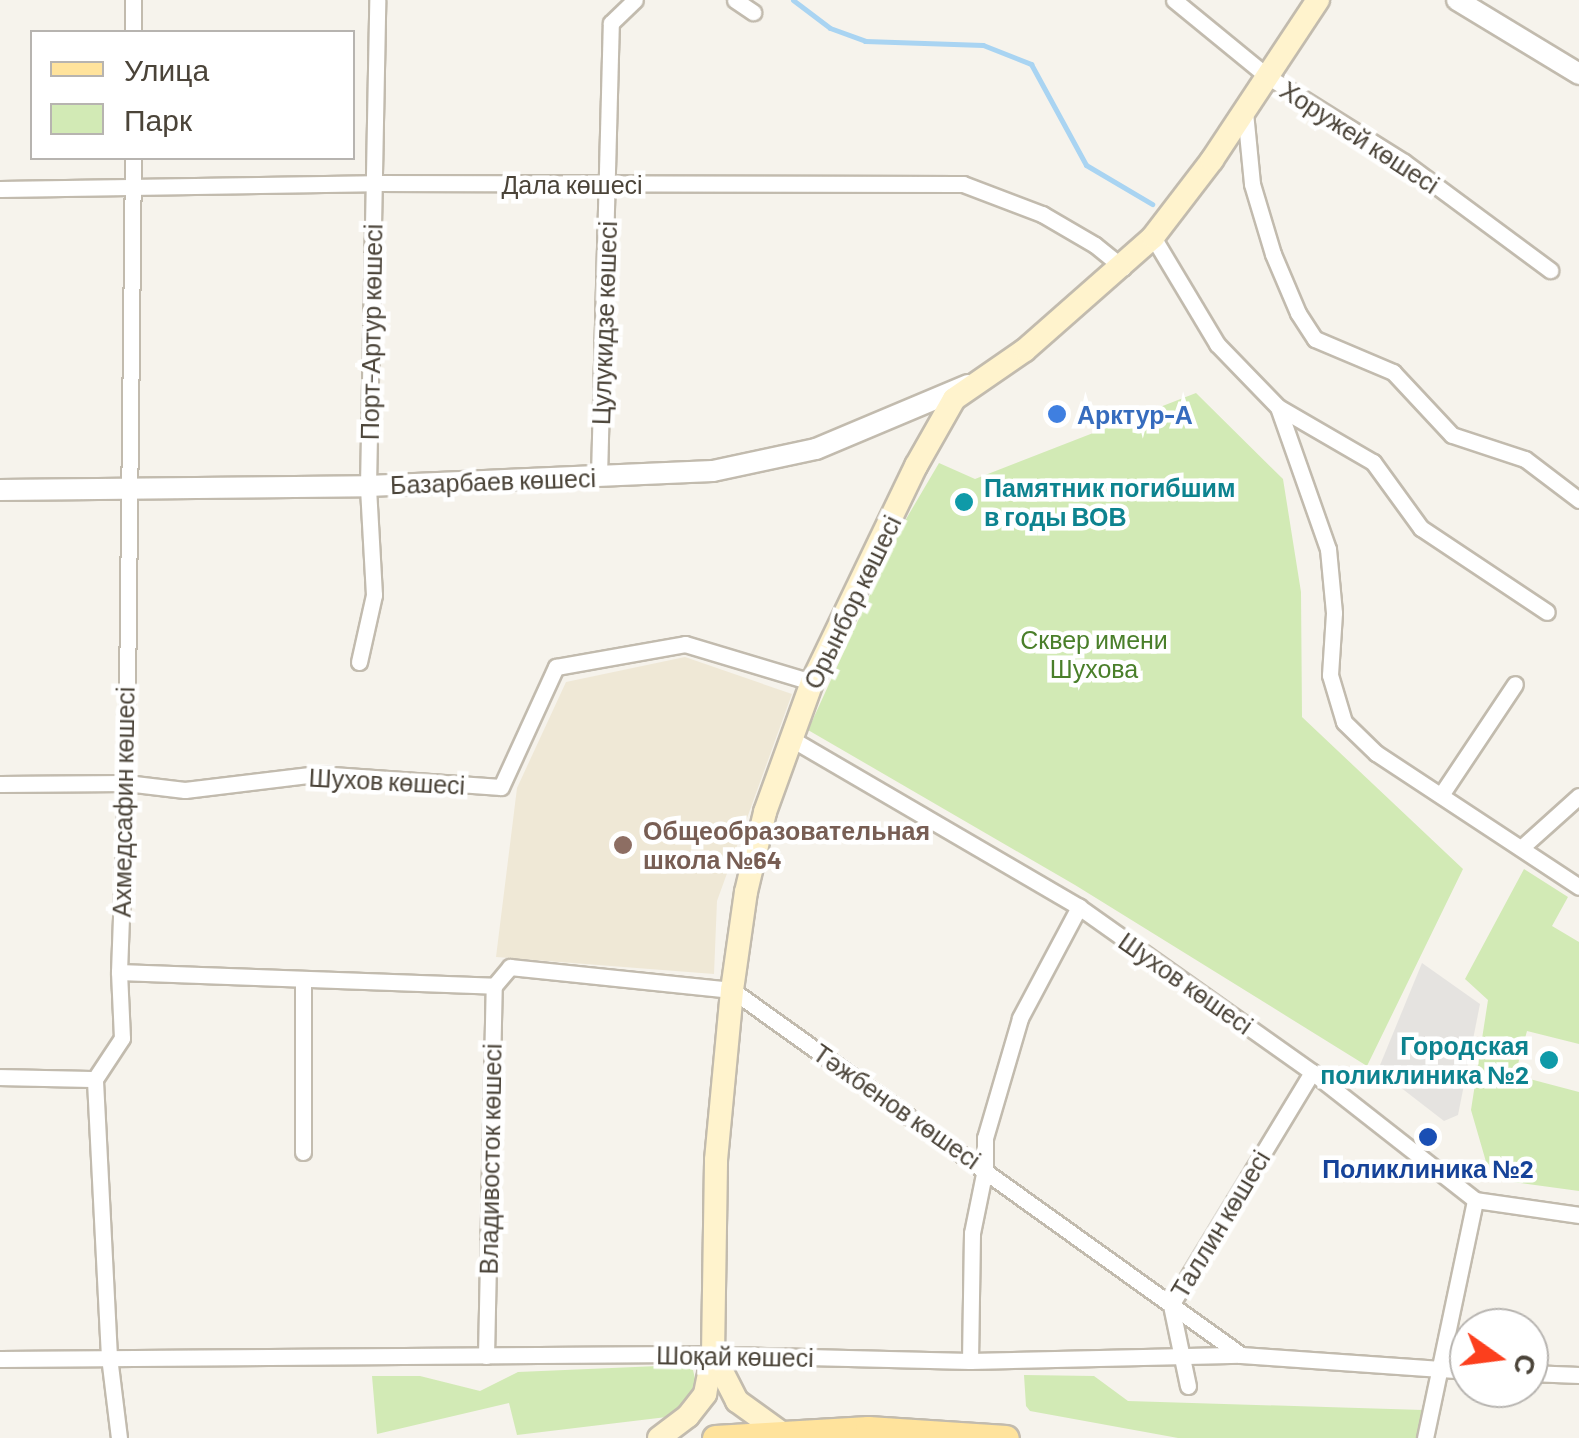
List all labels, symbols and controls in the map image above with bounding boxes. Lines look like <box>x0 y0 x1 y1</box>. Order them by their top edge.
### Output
legend <box>30 30 355 160</box>
text: Улица <box>124 51 209 87</box>
street label: Хоружей көшесі <box>1275 75 1445 199</box>
text: Парк <box>124 101 192 137</box>
street label: Дала көшесі <box>501 169 643 199</box>
street label: Цулукидзе көшесі <box>585 221 623 425</box>
street label: Порт-Артур көшесі <box>354 224 388 440</box>
place label: Арктур-А <box>1077 399 1193 429</box>
marker: Арктур-А <box>1046 403 1068 425</box>
street label: Базарбаев көшесі <box>390 462 596 500</box>
place label: Памятник погибшим в годы ВОВ <box>984 473 1235 532</box>
marker: Памятник погибшим в годы ВОВ <box>953 491 975 513</box>
street label: Орынбор көшесі <box>797 510 907 694</box>
park label: Сквер имени Шухова <box>1020 625 1168 684</box>
street label: Ахмедсафин көшесі <box>106 686 140 918</box>
street label: Шухов көшесі <box>308 762 466 800</box>
place label: Общеобразовательная школа №64 <box>643 816 930 875</box>
marker: Общеобразовательная школа №64 <box>612 834 634 856</box>
street label: Шухов көшесі <box>1113 926 1259 1040</box>
place label: Городская поликлиника №2 <box>1320 1031 1529 1090</box>
street label: Тәжбенов көшесі <box>808 1037 986 1175</box>
street label: Владивосток көшесі <box>473 1043 507 1275</box>
marker: Городская поликлиника №2 <box>1538 1049 1560 1071</box>
marker: Поликлиника №2 <box>1417 1126 1439 1148</box>
street label: Таллин көшесі <box>1164 1145 1276 1303</box>
place label: Поликлиника №2 <box>1322 1153 1534 1183</box>
north arrow <box>1449 1308 1549 1408</box>
street label: Шоқай көшесі <box>656 1340 814 1372</box>
text: С <box>1507 1351 1545 1379</box>

